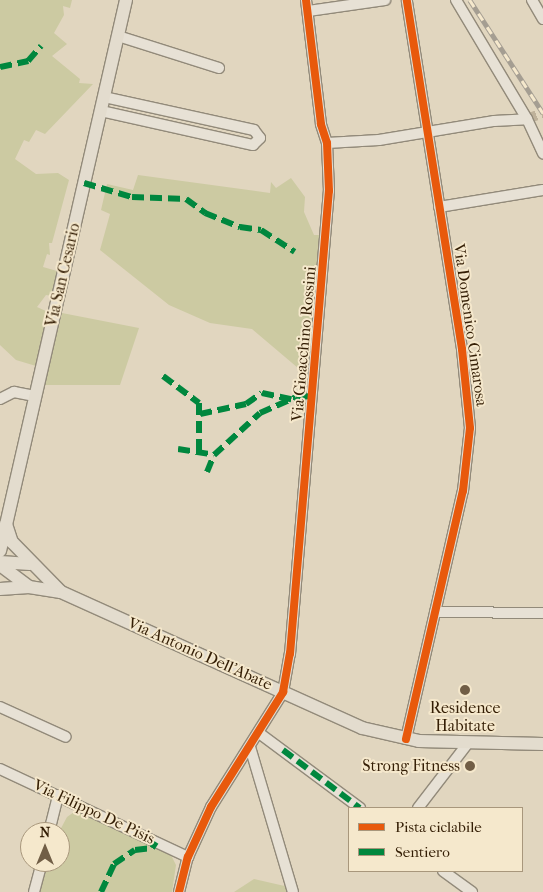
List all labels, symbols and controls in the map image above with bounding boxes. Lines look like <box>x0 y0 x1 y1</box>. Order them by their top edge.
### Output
street label: Via San Cesario <box>42 221 84 329</box>
street label: Via Domenico Cimarosa <box>449 242 491 408</box>
street label: Via Gioacchino Rossini <box>288 265 320 423</box>
street label: Via Antonio Dell'Abate <box>125 613 275 695</box>
marker: Residence Habitate <box>459 684 471 696</box>
place label: Residence Habitate <box>430 698 500 736</box>
place label: Strong Fitness <box>362 756 460 776</box>
marker: Strong Fitness <box>464 760 476 772</box>
street label: Via Filippo De Pisis <box>30 775 158 849</box>
legend <box>348 807 523 872</box>
text: Pista ciclabile <box>395 818 482 836</box>
north arrow <box>20 822 70 872</box>
text: N <box>40 824 50 841</box>
text: Sentiero <box>395 843 450 861</box>

